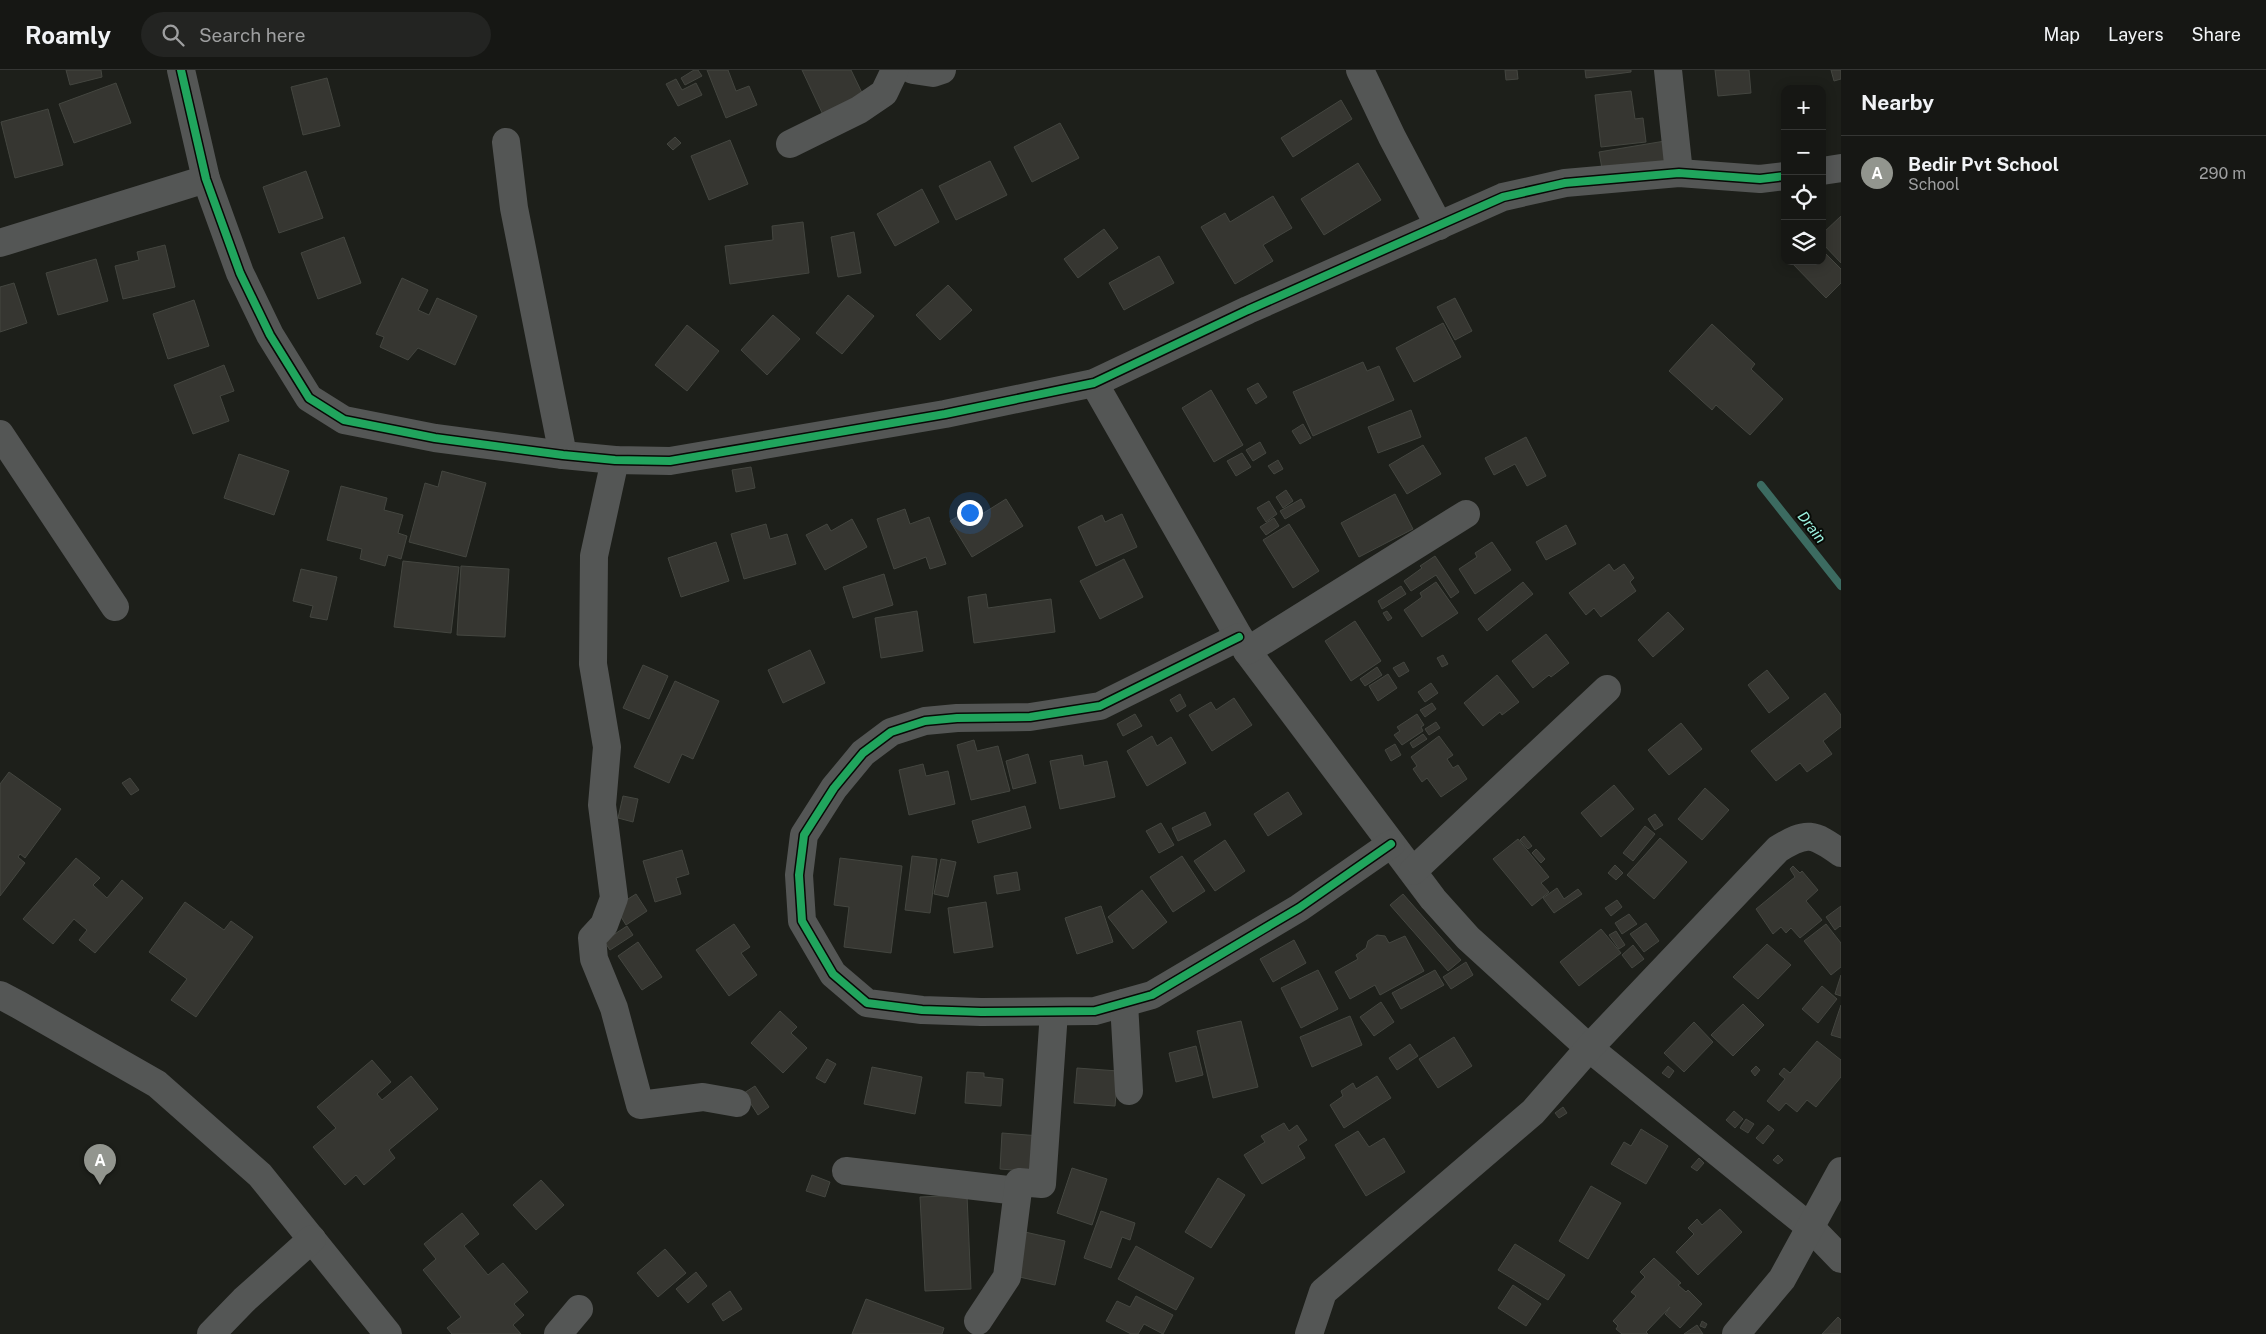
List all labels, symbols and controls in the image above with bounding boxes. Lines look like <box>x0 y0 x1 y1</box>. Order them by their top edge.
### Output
search box <box>141 12 491 57</box>
text: Roamly <box>25 21 111 49</box>
icon: search <box>159 21 187 49</box>
text: Search here <box>199 24 306 46</box>
text: Map <box>2044 24 2080 45</box>
text: Layers <box>2108 24 2164 45</box>
text: Share <box>2192 24 2241 45</box>
map controls <box>1781 85 1826 265</box>
button: + <box>1781 85 1826 130</box>
text: Nearby <box>1861 90 1934 115</box>
button: − <box>1781 130 1826 175</box>
text: Bedir Pvt School <box>1908 153 2059 175</box>
text: A <box>1871 164 1883 183</box>
text: 290 m <box>2199 164 2246 183</box>
button: locate <box>1781 175 1826 220</box>
text: School <box>1908 175 1959 194</box>
button: layers <box>1781 220 1826 265</box>
your location <box>957 500 983 526</box>
water label: Drain <box>1794 508 1830 546</box>
pin: A <box>84 1144 116 1185</box>

